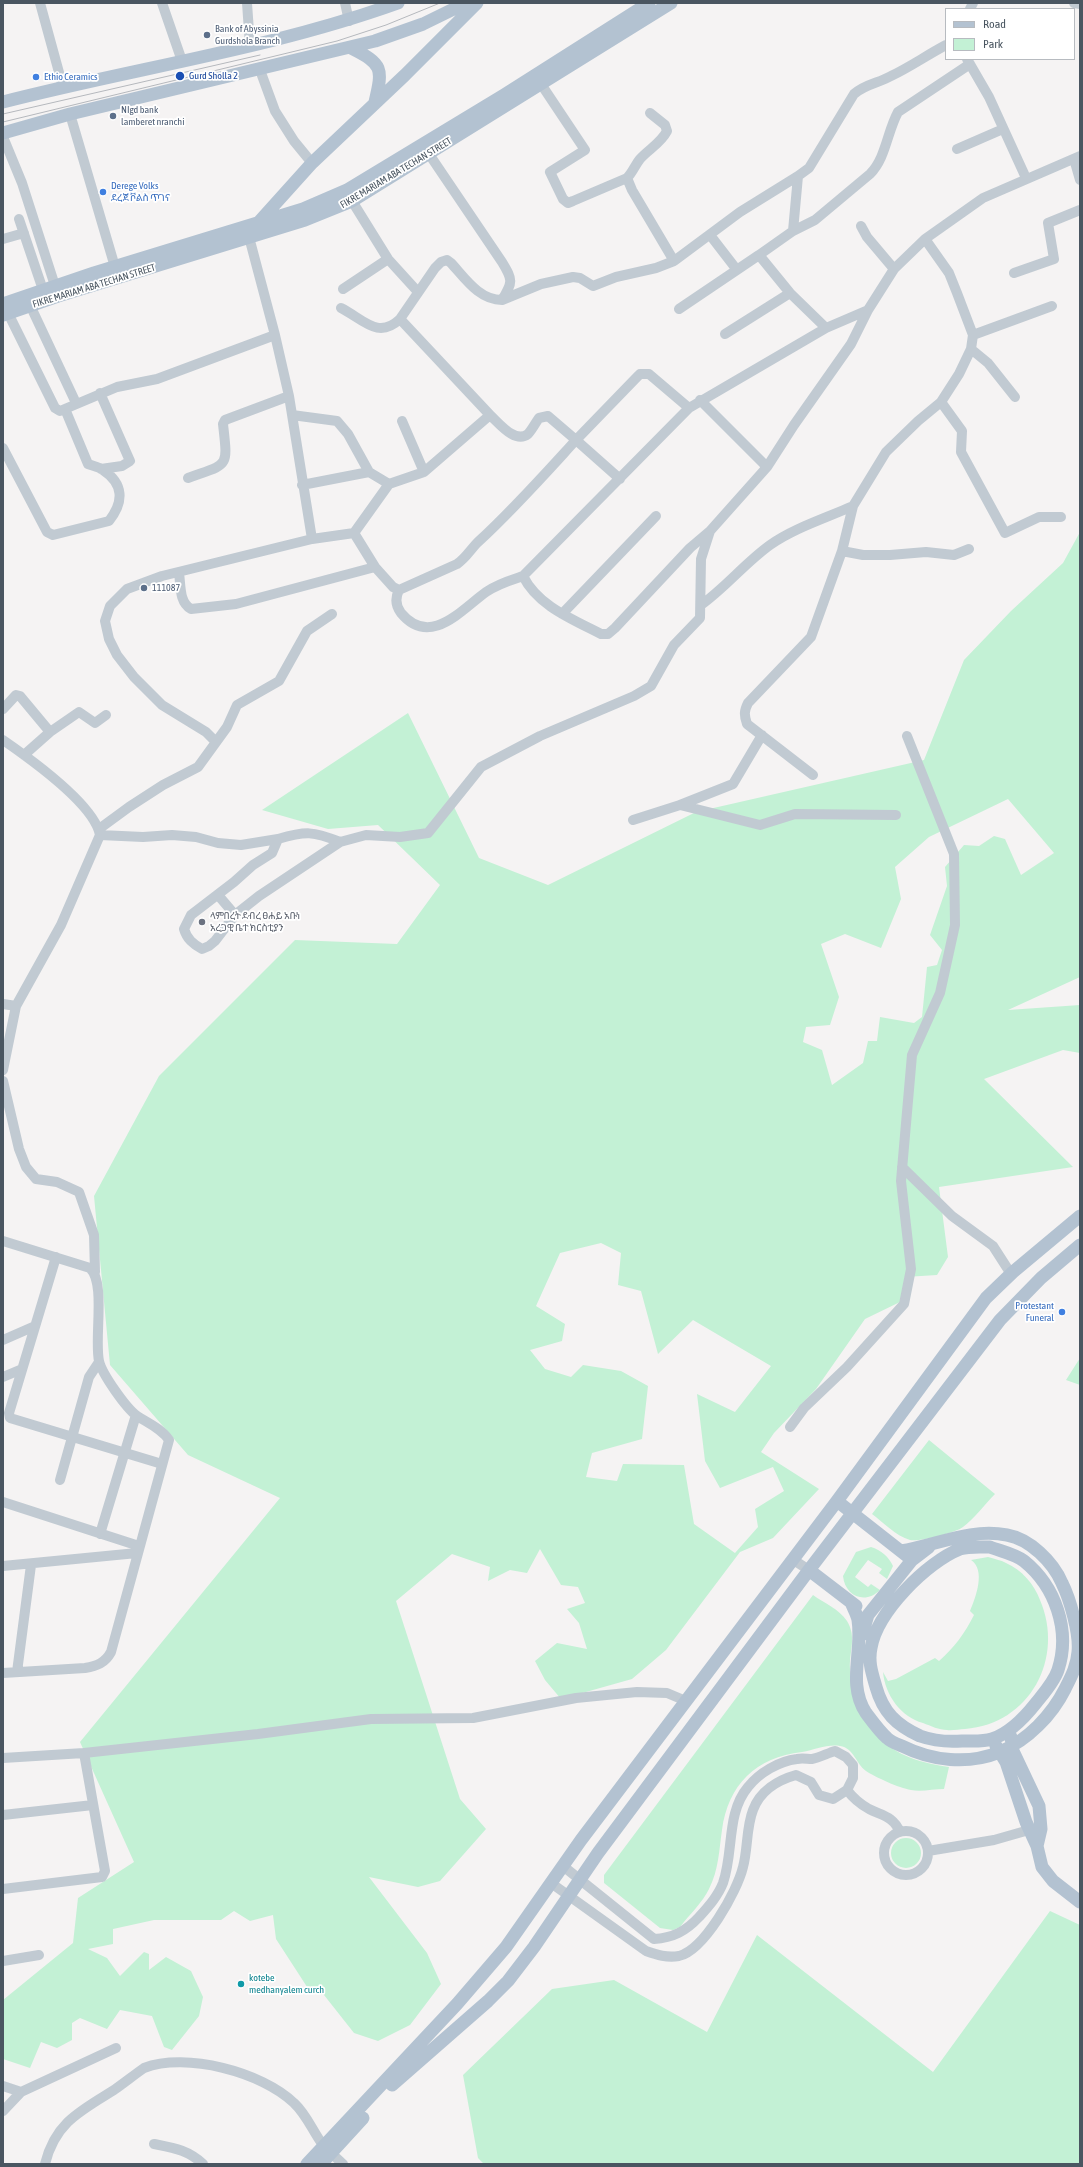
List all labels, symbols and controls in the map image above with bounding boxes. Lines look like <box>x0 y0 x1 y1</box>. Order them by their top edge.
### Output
legend <box>945 8 1075 60</box>
text: Road <box>983 17 1006 31</box>
place label: Bank of Abyssinia Gurdshola Branch <box>215 23 280 46</box>
marker: Bank of Abyssinia Gurdshola Branch <box>202 30 212 40</box>
text: Park <box>983 37 1003 51</box>
marker: Gurd Sholla 2 <box>174 70 186 82</box>
place label: Gurd Sholla 2 <box>189 70 238 82</box>
place label: Ethio Ceramics <box>44 71 98 83</box>
marker: Ethio Ceramics <box>31 72 41 82</box>
place label: NIgd bank lamberet nranchi <box>121 104 184 128</box>
marker: NIgd bank lamberet nranchi <box>108 111 118 121</box>
street label: FIKRE MARIAM ABA TECHAN STREET <box>338 135 454 211</box>
place label: Derege Volks ደረጀ ቮልስ ጥገና <box>111 180 170 204</box>
marker: Derege Volks ደረጀ ቮልስ ጥገና <box>98 187 108 197</box>
street label: FIKRE MARIAM ABA TECHAN STREET <box>31 262 157 310</box>
place label: 111087 <box>152 582 180 594</box>
marker: 111087 <box>139 583 149 593</box>
place label: ላምበረት ደብረ ፀሐይ አቡነ አረጋዊ ቤተ ክርስቲያን <box>210 910 300 934</box>
marker: ላምበረት ደብረ ፀሐይ አቡነ አረጋዊ ቤተ ክርስቲያን <box>197 917 207 927</box>
place label: Protestant Funeral <box>1015 1300 1054 1324</box>
marker: Protestant Funeral <box>1057 1307 1067 1317</box>
place label: kotebe medhanyalem curch <box>249 1972 324 1996</box>
marker: kotebe medhanyalem curch <box>236 1979 246 1989</box>

